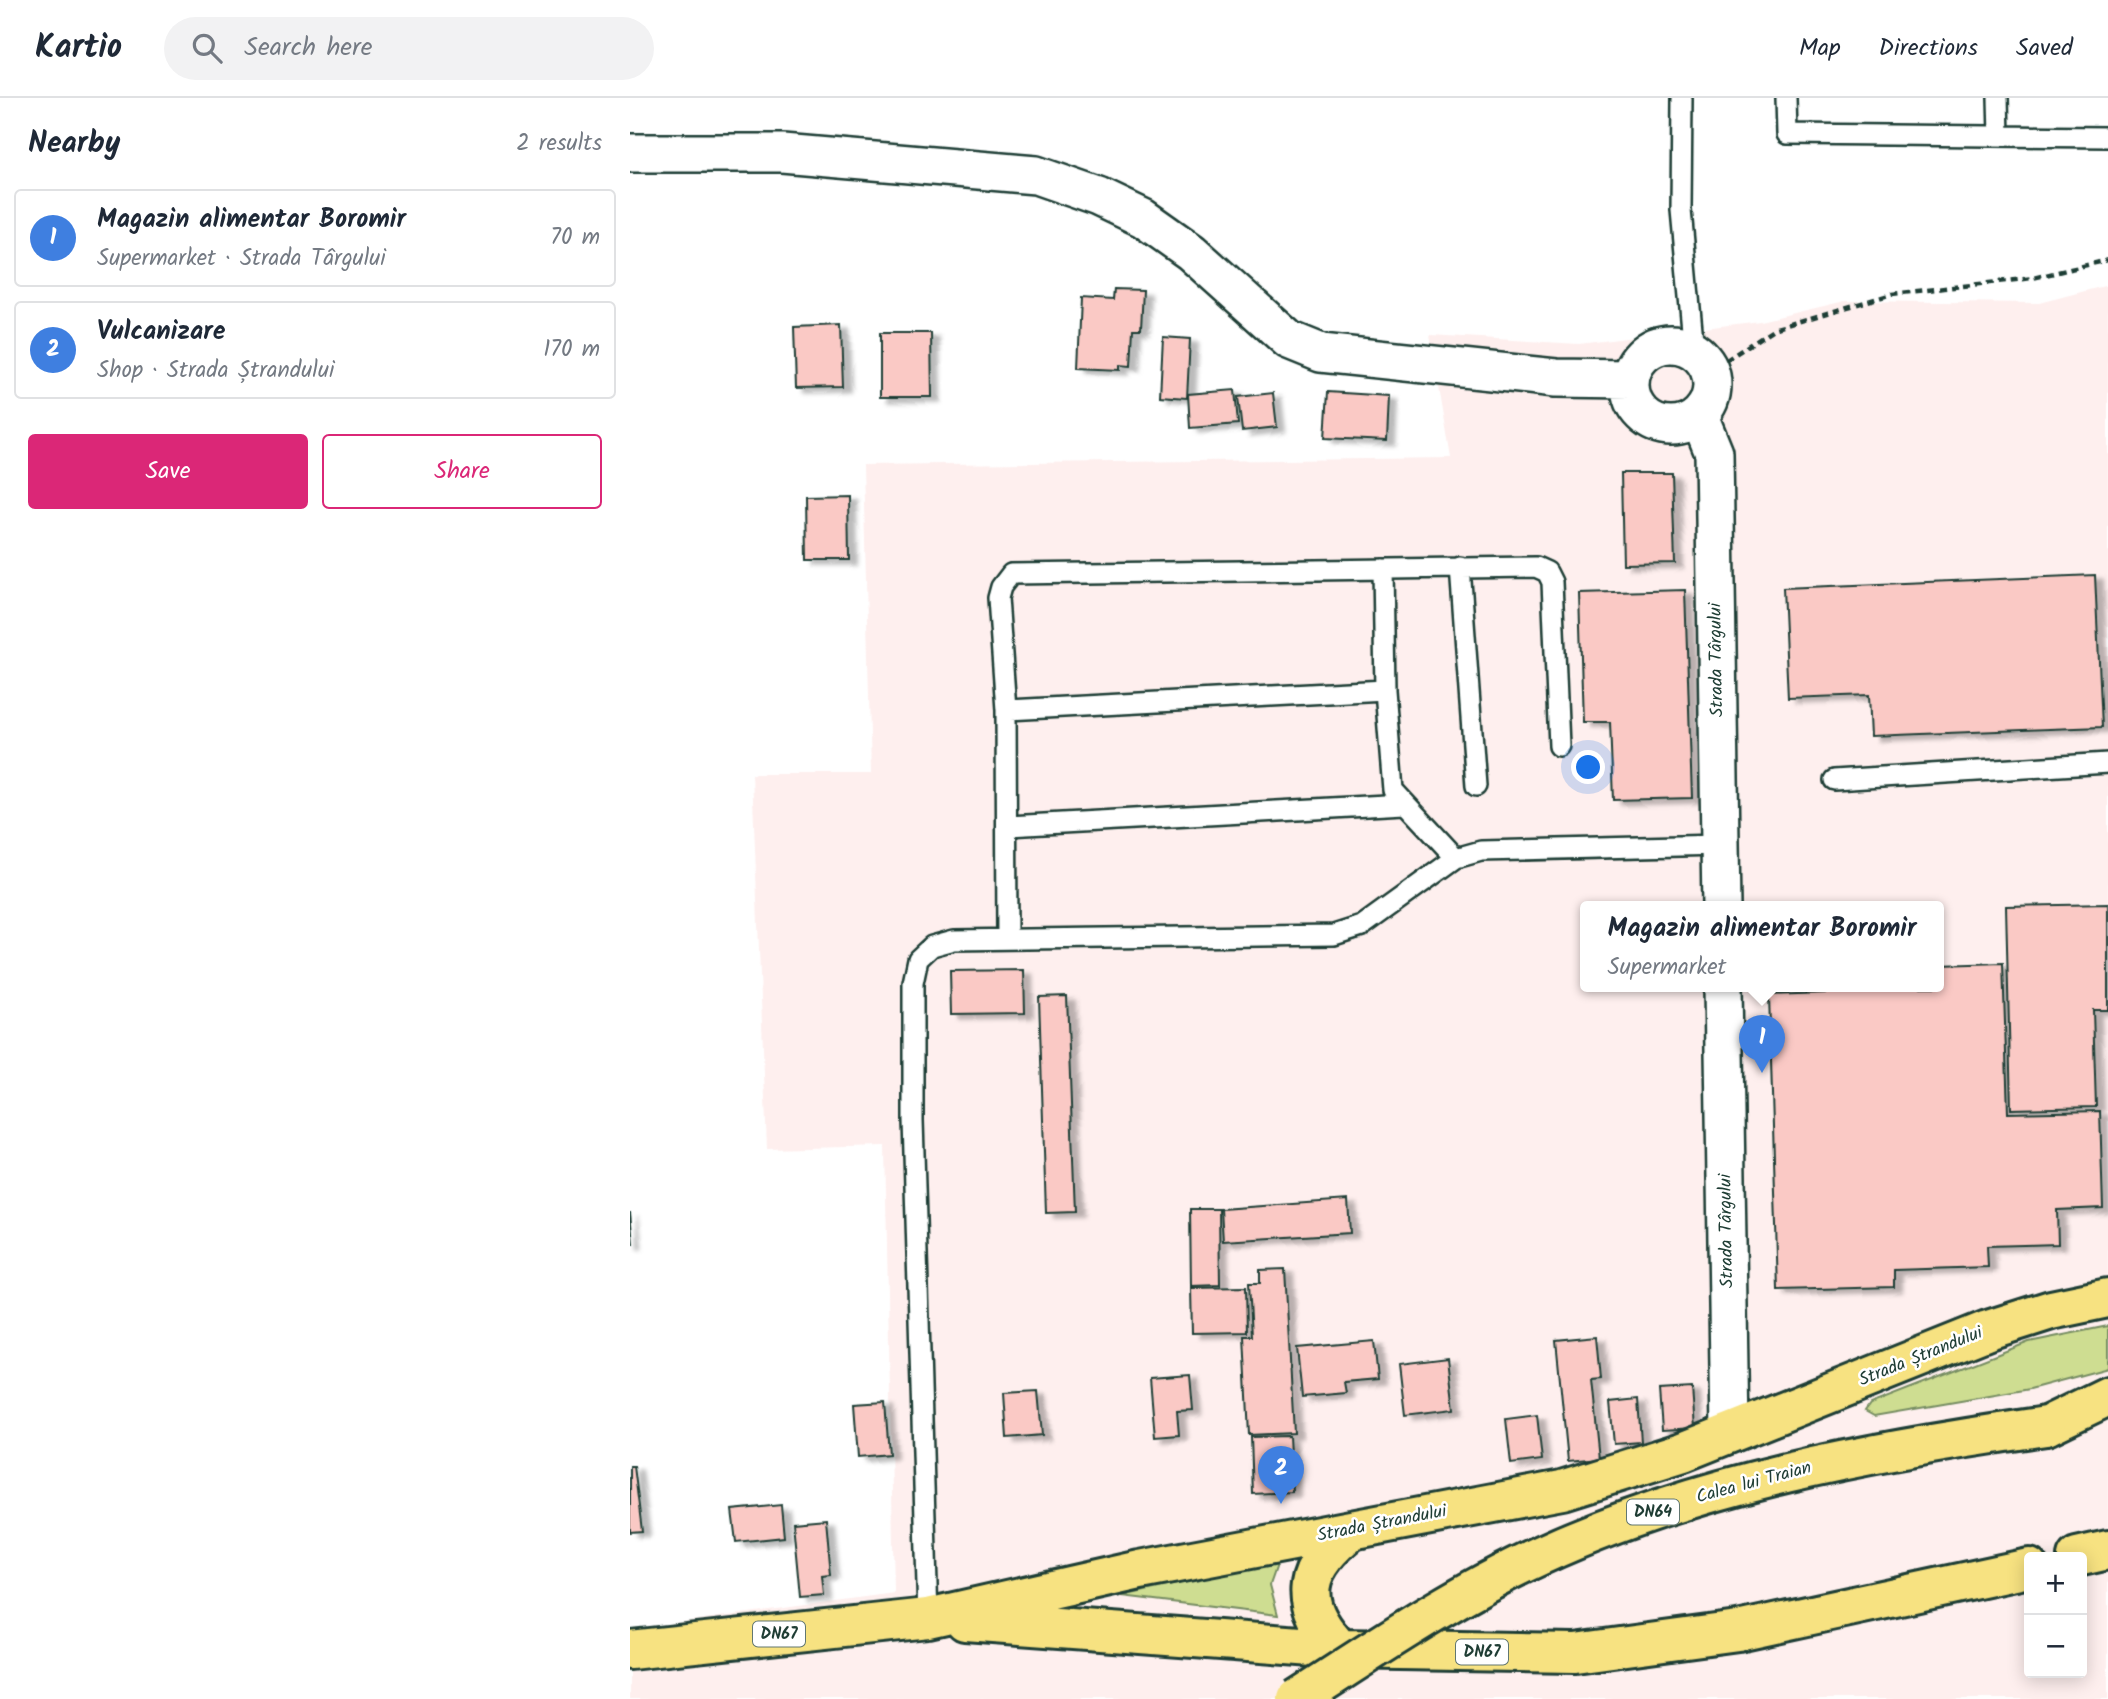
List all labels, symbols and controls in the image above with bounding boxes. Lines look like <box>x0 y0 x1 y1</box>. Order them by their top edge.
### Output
search box <box>164 17 654 80</box>
text: Kartio <box>35 22 122 75</box>
text: Search here <box>244 27 372 69</box>
icon: search <box>188 29 226 67</box>
text: Map <box>1799 29 1841 68</box>
text: Directions <box>1879 29 1978 68</box>
text: Saved <box>2016 29 2073 68</box>
text: Nearby <box>28 120 120 168</box>
text: 2 results <box>516 126 602 162</box>
text: Magazin alimentar Boromir <box>97 199 406 241</box>
text: 1 <box>50 220 56 256</box>
text: 70 m <box>550 220 600 256</box>
text: Supermarket · Strada Târgului <box>97 241 386 277</box>
text: Vulcanizare <box>97 311 225 353</box>
text: 2 <box>46 332 60 368</box>
text: 170 m <box>543 332 600 368</box>
text: Shop · Strada Ștrandului <box>97 353 335 389</box>
button: Save <box>28 434 308 509</box>
button: Share <box>322 434 602 509</box>
street label: Strada Târgului <box>1701 602 1732 717</box>
your location <box>1571 750 1605 784</box>
popup <box>1580 901 1944 992</box>
text: Magazin alimentar Boromir <box>1608 908 1916 950</box>
text: Supermarket <box>1608 950 1727 986</box>
pin: 1 <box>1739 1015 1785 1073</box>
street label: Strada Târgului <box>1711 1173 1742 1288</box>
street label: Strada Ștrandului <box>1855 1319 1988 1395</box>
pin: 2 <box>1258 1446 1304 1504</box>
street label: Calea lui Traian <box>1693 1454 1815 1512</box>
street label: Strada Ștrandului <box>1315 1497 1450 1551</box>
road number: DN64 <box>1627 1500 1679 1524</box>
map controls <box>2024 1552 2087 1678</box>
button: + <box>2024 1552 2087 1615</box>
button: − <box>2024 1615 2087 1678</box>
road number: DN67 <box>753 1622 805 1646</box>
road number: DN67 <box>1456 1640 1508 1664</box>

